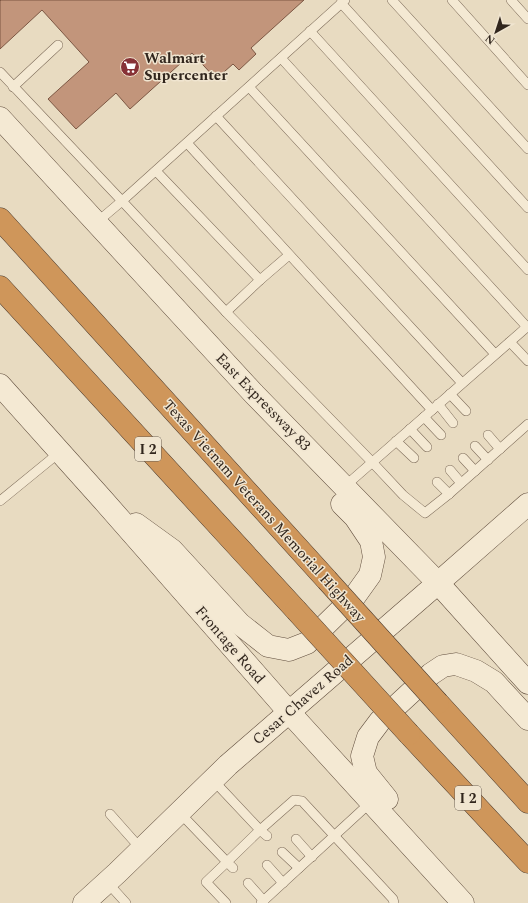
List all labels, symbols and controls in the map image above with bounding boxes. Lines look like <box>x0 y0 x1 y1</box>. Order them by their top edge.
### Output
north arrow <box>476 12 516 52</box>
text: N <box>481 30 499 49</box>
place label: Walmart Supercenter <box>144 47 228 87</box>
supermarket icon: Walmart Supercenter <box>119 56 141 78</box>
street label: East Expressway 83 <box>210 348 316 457</box>
street label: Texas Vietnam Veterans Memorial Highway <box>157 394 371 628</box>
road number: I 2 <box>135 437 161 461</box>
street label: Frontage Road <box>190 601 270 689</box>
street label: Cesar Chavez Road <box>247 649 359 751</box>
road number: I 2 <box>455 786 481 810</box>

